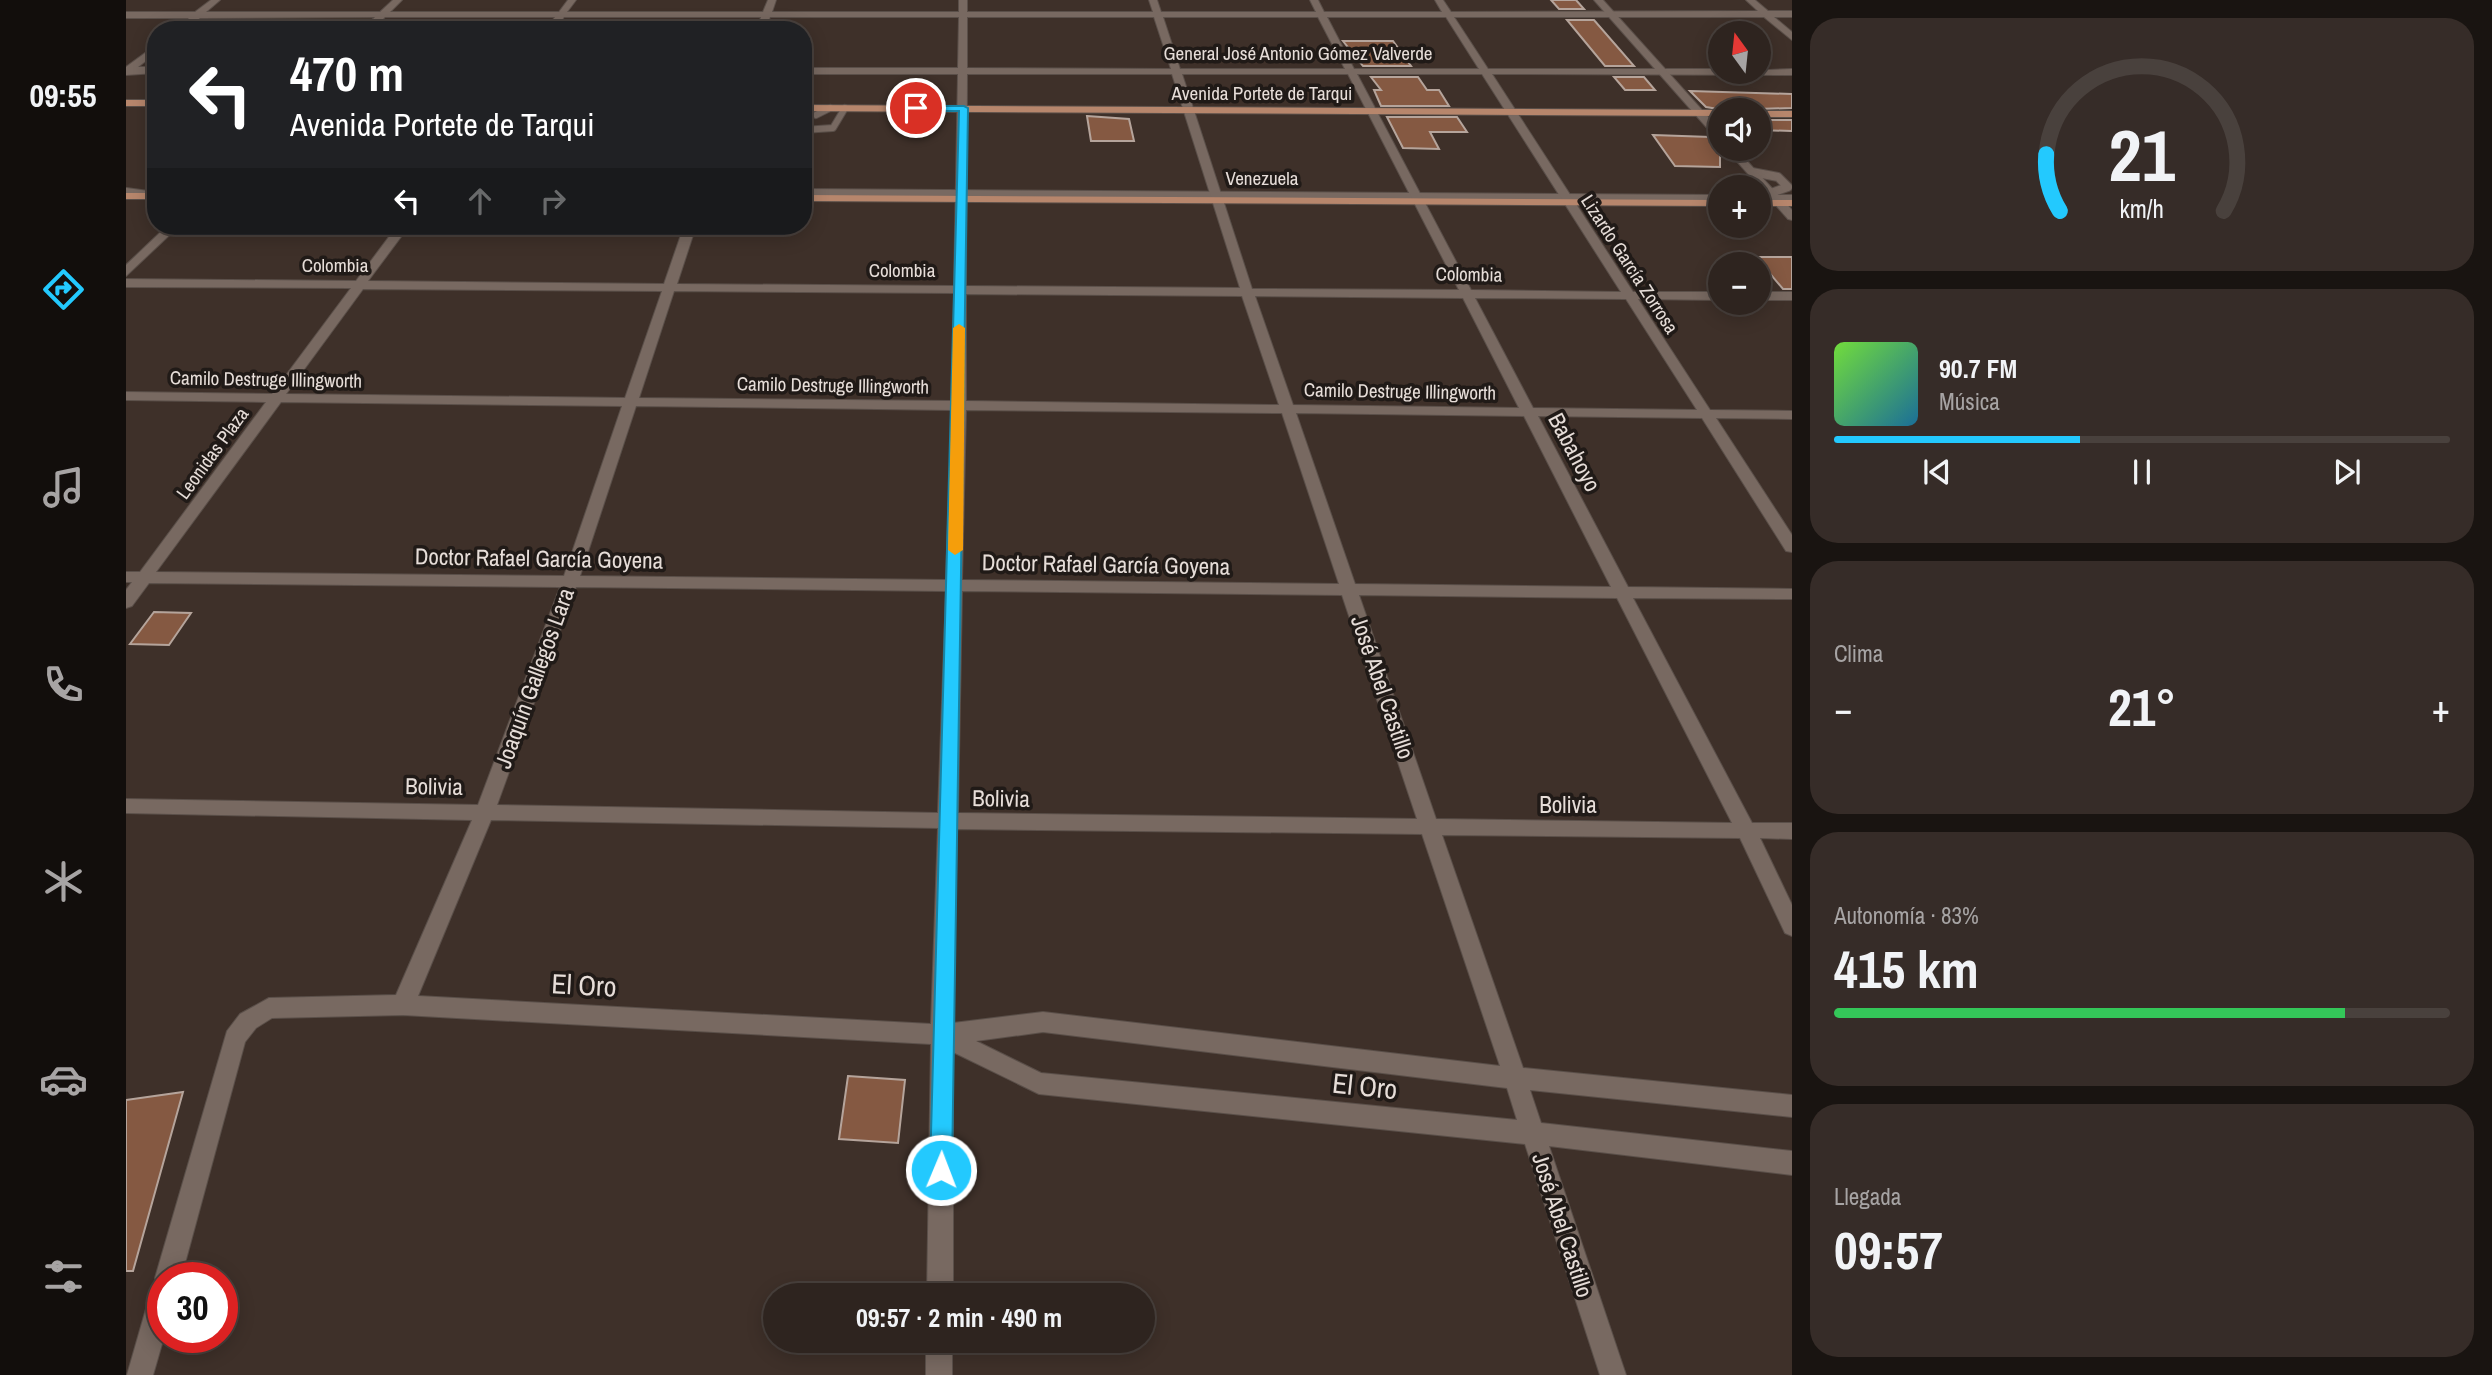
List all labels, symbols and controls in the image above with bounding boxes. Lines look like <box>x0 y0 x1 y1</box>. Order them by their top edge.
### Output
north arrow <box>1708 21 1771 84</box>
map controls <box>1708 21 1771 315</box>
text: 470 m <box>290 40 404 106</box>
street label: General José Antonio Gómez Valverde <box>1163 40 1433 66</box>
icon: left <box>175 49 266 140</box>
text: 09:55 <box>29 74 97 117</box>
pin <box>886 78 946 138</box>
street label: Avenida Portete de Tarqui <box>1171 80 1352 106</box>
icon: arrive <box>897 89 935 127</box>
button: sound <box>1708 98 1771 161</box>
text: Avenida Portete de Tarqui <box>290 103 595 146</box>
text: 21 <box>2109 106 2176 204</box>
street label: Venezuela <box>1226 165 1299 191</box>
button: + <box>1708 175 1771 238</box>
icon: left <box>388 182 426 220</box>
icon: ahead <box>461 182 499 220</box>
icon: right <box>534 182 572 220</box>
street label: Lizardo García Zorrosa <box>1575 189 1685 339</box>
text: km/h <box>2120 192 2164 226</box>
street label: Colombia <box>302 252 369 278</box>
button: − <box>1708 252 1771 315</box>
street label: Colombia <box>869 257 936 283</box>
street label: Colombia <box>1435 260 1503 288</box>
icon: directions <box>39 265 88 314</box>
text: 90.7 FM <box>1939 351 2017 386</box>
street label: Camilo Destruge Illingworth <box>170 364 362 394</box>
street label: Camilo Destruge Illingworth <box>737 370 929 400</box>
street label: Camilo Destruge Illingworth <box>1304 376 1496 406</box>
text: Música <box>1939 386 2000 417</box>
street label: Leonidas Plaza <box>170 402 254 504</box>
street label: Babahoyo <box>1541 407 1609 497</box>
icon: previous <box>1918 453 1956 491</box>
icon: pause <box>2123 453 2161 491</box>
icon: next <box>2328 453 2366 491</box>
icon: music <box>39 463 88 512</box>
street label: Doctor Rafael García Goyena <box>415 540 664 576</box>
street label: Doctor Rafael García Goyena <box>982 546 1231 582</box>
street label: Joaquín Gallegos Lara <box>487 583 581 772</box>
street label: José Abel Castillo <box>1344 611 1422 763</box>
text: Clima <box>1834 638 1883 669</box>
icon: phone <box>39 660 88 709</box>
text: 21° <box>2108 672 2176 742</box>
text: − <box>1834 683 1852 734</box>
text: + <box>2432 683 2450 734</box>
street label: Bolivia <box>405 770 464 802</box>
street label: Bolivia <box>972 782 1031 814</box>
street label: Bolivia <box>1539 789 1597 820</box>
icon: climate <box>39 857 88 906</box>
text: Autonomía · 83% <box>1834 900 1979 931</box>
text: 415 km <box>1834 934 1979 1004</box>
street label: El Oro <box>551 964 617 1006</box>
icon: car <box>39 1055 88 1104</box>
street label: El Oro <box>1331 1064 1399 1108</box>
position arrow <box>904 1133 978 1207</box>
street label: José Abel Castillo <box>1525 1149 1601 1301</box>
text: Llegada <box>1834 1181 1901 1212</box>
text: 09:57 <box>1834 1215 1943 1285</box>
icon: filters <box>39 1252 88 1301</box>
speed limit sign: 30 <box>147 1262 238 1353</box>
text: 09:57 · 2 min · 490 m <box>856 1300 1062 1335</box>

